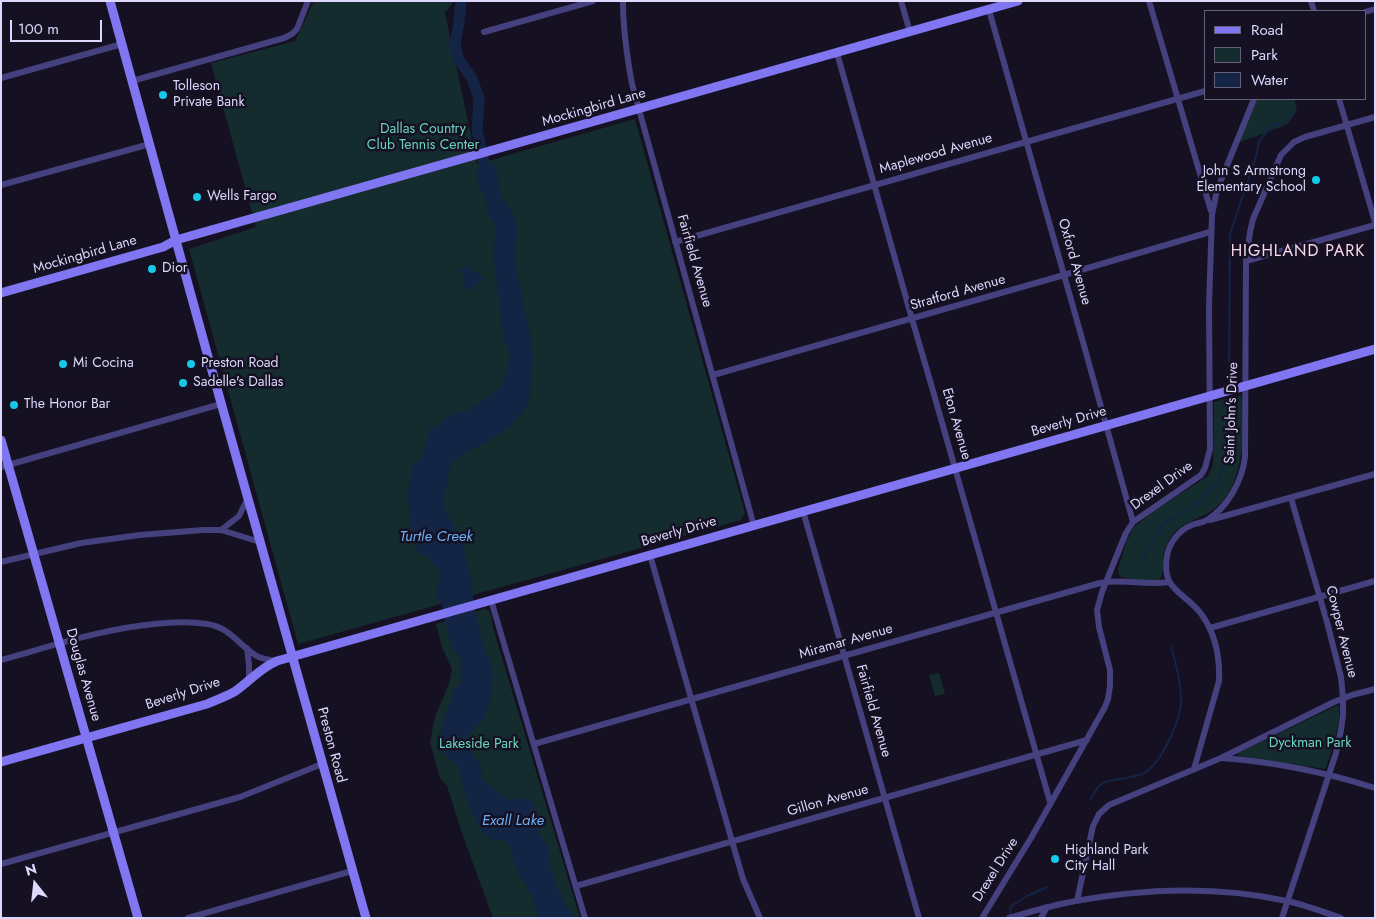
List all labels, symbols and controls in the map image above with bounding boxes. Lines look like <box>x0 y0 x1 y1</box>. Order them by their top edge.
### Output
scale bar <box>12 10 105 42</box>
legend <box>1204 10 1366 100</box>
text: 100 m <box>18 18 59 40</box>
text: Road <box>1251 19 1283 41</box>
text: Park <box>1251 44 1278 66</box>
text: Water <box>1251 69 1288 91</box>
place label: Tolleson Private Bank <box>173 79 245 111</box>
street label: Mockingbird Lane <box>540 85 648 131</box>
marker: Tolleson Private Bank <box>157 89 169 101</box>
park label: Dallas Country Club Tennis Center <box>367 122 479 154</box>
street label: Maplewood Avenue <box>878 130 994 178</box>
place label: John S Armstrong Elementary School <box>1196 164 1306 196</box>
marker: John S Armstrong Elementary School <box>1310 174 1322 186</box>
place label: Wells Fargo <box>207 189 277 205</box>
marker: Wells Fargo <box>191 191 203 203</box>
street label: Fairfield Avenue <box>673 213 715 309</box>
street label: Oxford Avenue <box>1054 217 1094 307</box>
street label: Mockingbird Lane <box>31 232 139 278</box>
district label: HIGHLAND PARK <box>1229 242 1367 262</box>
place label: Dior <box>162 261 188 277</box>
marker: Dior <box>146 263 158 275</box>
street label: Stratford Avenue <box>909 271 1007 315</box>
place label: Mi Cocina <box>73 356 134 372</box>
place label: Preston Road <box>201 356 279 372</box>
marker: Mi Cocina <box>57 358 69 370</box>
marker: Preston Road <box>185 358 197 370</box>
street label: Saint John's Drive <box>1222 362 1242 464</box>
place label: Sadelle's Dallas <box>193 375 283 391</box>
marker: Sadelle's Dallas <box>177 377 189 389</box>
street label: Eton Avenue <box>938 386 974 462</box>
place label: The Honor Bar <box>24 397 110 413</box>
marker: The Honor Bar <box>8 399 20 411</box>
street label: Beverly Drive <box>1029 403 1109 441</box>
street label: Drexel Drive <box>1128 458 1196 514</box>
street label: Beverly Drive <box>639 513 719 551</box>
water label: Turtle Creek <box>399 528 473 546</box>
street label: Cowper Avenue <box>1321 584 1361 680</box>
street label: Miramar Avenue <box>797 621 895 663</box>
street label: Douglas Avenue <box>62 627 104 723</box>
street label: Fairfield Avenue <box>852 663 894 759</box>
street label: Beverly Drive <box>144 674 222 714</box>
street label: Preston Road <box>313 705 349 785</box>
park label: Dyckman Park <box>1269 736 1351 752</box>
park label: Lakeside Park <box>439 737 519 753</box>
street label: Gillon Avenue <box>785 781 871 821</box>
water label: Exall Lake <box>482 812 544 830</box>
street label: Drexel Drive <box>970 835 1022 905</box>
place label: Highland Park City Hall <box>1065 843 1148 876</box>
marker: Highland Park City Hall <box>1049 853 1061 865</box>
text: N <box>23 858 39 881</box>
north arrow <box>10 859 60 909</box>

